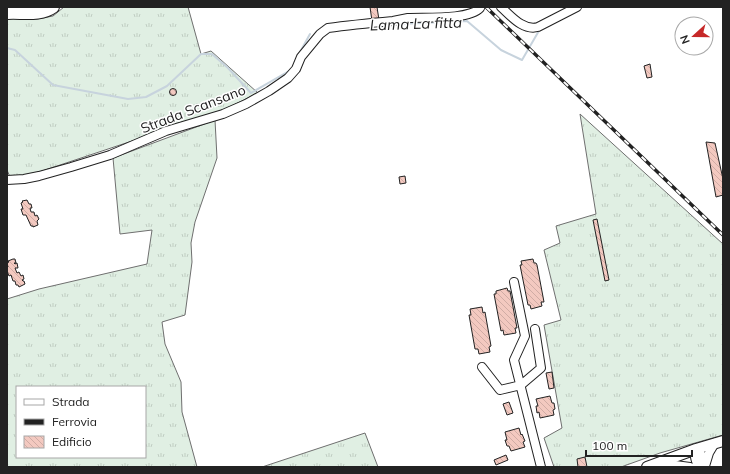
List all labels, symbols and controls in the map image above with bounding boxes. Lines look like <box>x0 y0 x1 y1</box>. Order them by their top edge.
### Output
water label: Lama La fitta <box>370 12 462 35</box>
north arrow <box>674 16 714 56</box>
text: N <box>677 33 693 46</box>
street label: Strada Scansano <box>138 81 248 137</box>
legend <box>16 386 146 458</box>
text: Strada <box>52 394 90 409</box>
text: Ferrovia <box>52 414 97 429</box>
scale bar <box>586 432 692 458</box>
text: Edificio <box>52 434 92 449</box>
text: 100 m <box>592 438 627 453</box>

